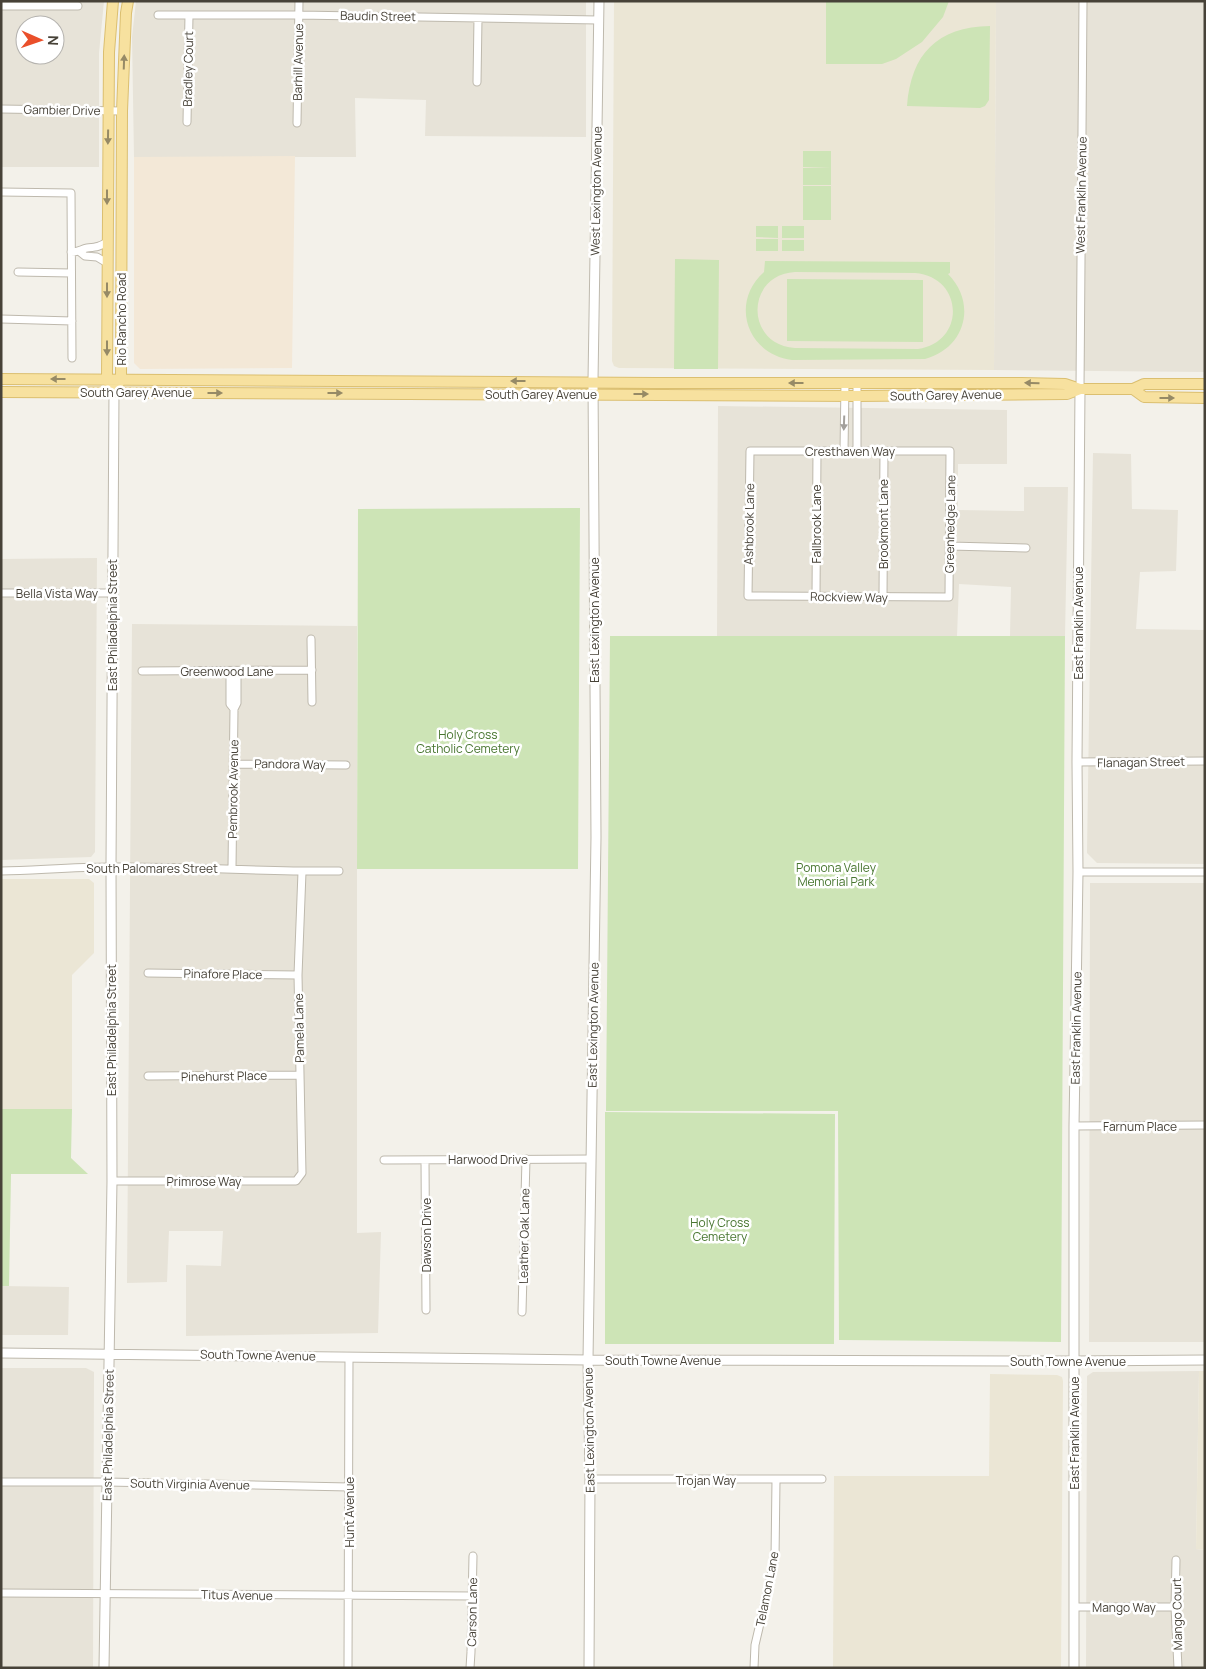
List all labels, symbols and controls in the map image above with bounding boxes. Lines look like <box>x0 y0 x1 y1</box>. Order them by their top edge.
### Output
street label: Baudin Street <box>340 7 416 25</box>
north arrow <box>15 15 65 65</box>
street label: Barhill Avenue <box>289 23 307 101</box>
street label: Bradley Court <box>179 31 197 107</box>
text: N <box>44 35 63 46</box>
one-way arrow <box>120 54 128 70</box>
street label: Gambier Drive <box>23 101 101 119</box>
street label: West Lexington Avenue <box>586 126 606 256</box>
one-way arrow <box>104 129 112 145</box>
street label: West Franklin Avenue <box>1071 136 1091 254</box>
one-way arrow <box>103 189 111 205</box>
street label: Rio Rancho Road <box>113 273 130 365</box>
one-way arrow <box>103 283 111 299</box>
one-way arrow <box>103 341 111 357</box>
one-way arrow <box>50 375 66 383</box>
one-way arrow <box>510 377 526 385</box>
one-way arrow <box>788 379 804 387</box>
one-way arrow <box>1024 379 1040 387</box>
street label: South Garey Avenue <box>80 384 192 401</box>
street label: South Garey Avenue <box>485 386 597 403</box>
street label: South Garey Avenue <box>890 386 1002 404</box>
one-way arrow <box>207 389 223 397</box>
one-way arrow <box>327 389 343 397</box>
one-way arrow <box>634 390 650 398</box>
one-way arrow <box>1160 394 1176 402</box>
one-way arrow <box>840 416 848 432</box>
street label: Cresthaven Way <box>805 443 896 460</box>
street label: Greenhedge Lane <box>941 475 959 573</box>
street label: Brookmont Lane <box>875 479 892 569</box>
street label: Ashbrook Lane <box>740 483 758 565</box>
street label: Fallbrook Lane <box>808 485 825 563</box>
street label: East Lexington Avenue <box>586 557 603 683</box>
street label: East Philadelphia Street <box>104 559 121 691</box>
street label: East Franklin Avenue <box>1070 566 1087 680</box>
street label: Bella Vista Way <box>16 585 99 602</box>
street label: Rockview Way <box>810 588 889 606</box>
street label: Greenwood Lane <box>180 663 274 680</box>
park label: Holy Cross Catholic Cemetery <box>416 726 520 757</box>
street label: Pembrook Avenue <box>224 739 242 839</box>
street label: Flanagan Street <box>1097 753 1185 771</box>
street label: Pandora Way <box>254 755 327 773</box>
park label: Pomona Valley Memorial Park <box>796 859 877 890</box>
street label: South Palomares Street <box>86 860 218 877</box>
street label: East Lexington Avenue <box>583 962 603 1088</box>
street label: East Philadelphia Street <box>103 964 120 1096</box>
street label: Pinafore Place <box>183 965 263 983</box>
street label: East Franklin Avenue <box>1067 971 1085 1085</box>
street label: Pamela Lane <box>290 993 308 1063</box>
street label: Pinehurst Place <box>181 1067 267 1085</box>
street label: Farnum Place <box>1103 1118 1177 1135</box>
street label: Harwood Drive <box>448 1151 528 1168</box>
street label: Primrose Way <box>167 1173 242 1190</box>
street label: Leather Oak Lane <box>515 1188 533 1284</box>
street label: Dawson Drive <box>418 1198 435 1272</box>
park label: Holy Cross Cemetery <box>690 1214 750 1245</box>
street label: South Towne Avenue <box>200 1345 316 1365</box>
street label: South Towne Avenue <box>605 1352 721 1369</box>
street label: South Towne Avenue <box>1010 1353 1126 1370</box>
street label: East Lexington Avenue <box>579 1367 599 1493</box>
street label: East Philadelphia Street <box>98 1369 118 1501</box>
street label: East Franklin Avenue <box>1066 1376 1083 1490</box>
street label: Trojan Way <box>676 1472 737 1489</box>
street label: South Virginia Avenue <box>130 1474 250 1494</box>
street label: Hunt Avenue <box>341 1477 358 1547</box>
street label: Telamon Lane <box>751 1550 783 1628</box>
street label: Carson Lane <box>463 1577 481 1647</box>
street label: Mango Court <box>1168 1577 1186 1650</box>
street label: Titus Avenue <box>201 1586 273 1604</box>
street label: Mango Way <box>1092 1599 1157 1616</box>

